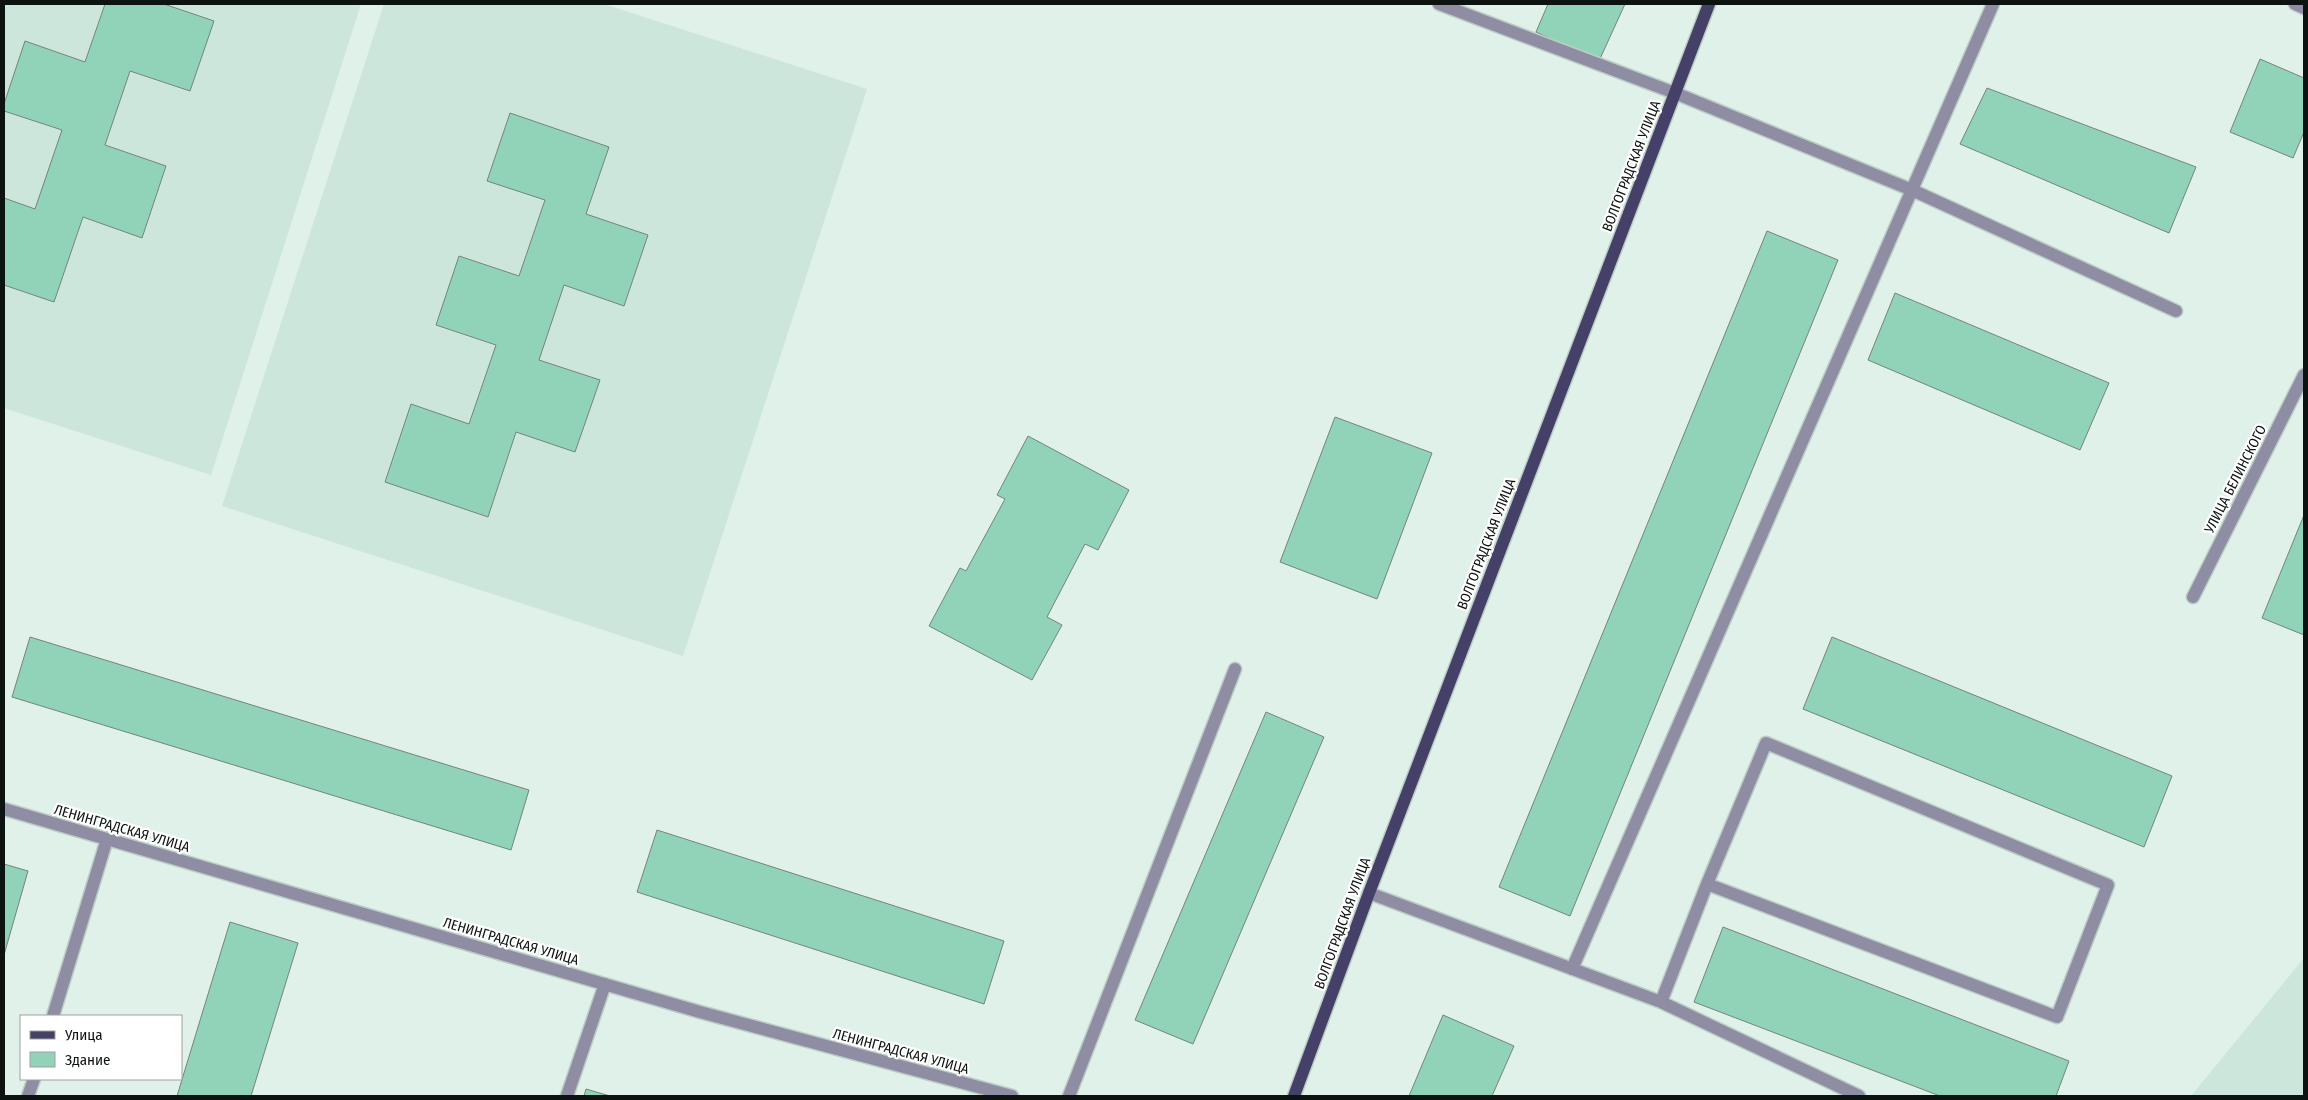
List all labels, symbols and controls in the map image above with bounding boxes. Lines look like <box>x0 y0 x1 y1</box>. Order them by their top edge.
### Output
street label: ВОЛГОГРАДСКАЯ УЛИЦА <box>1599 98 1665 234</box>
street label: УЛИЦА БЕЛИНСКОГО <box>2200 422 2270 537</box>
street label: ВОЛГОГРАДСКАЯ УЛИЦА <box>1454 476 1520 612</box>
street label: ЛЕНИНГРАДСКАЯ УЛИЦА <box>52 801 192 856</box>
street label: ВОЛГОГРАДСКАЯ УЛИЦА <box>1311 854 1374 991</box>
street label: ЛЕНИНГРАДСКАЯ УЛИЦА <box>441 914 581 969</box>
legend <box>20 1015 182 1080</box>
street label: ЛЕНИНГРАДСКАЯ УЛИЦА <box>831 1025 971 1078</box>
text: Улица <box>64 1026 103 1044</box>
text: Здание <box>65 1051 111 1069</box>

